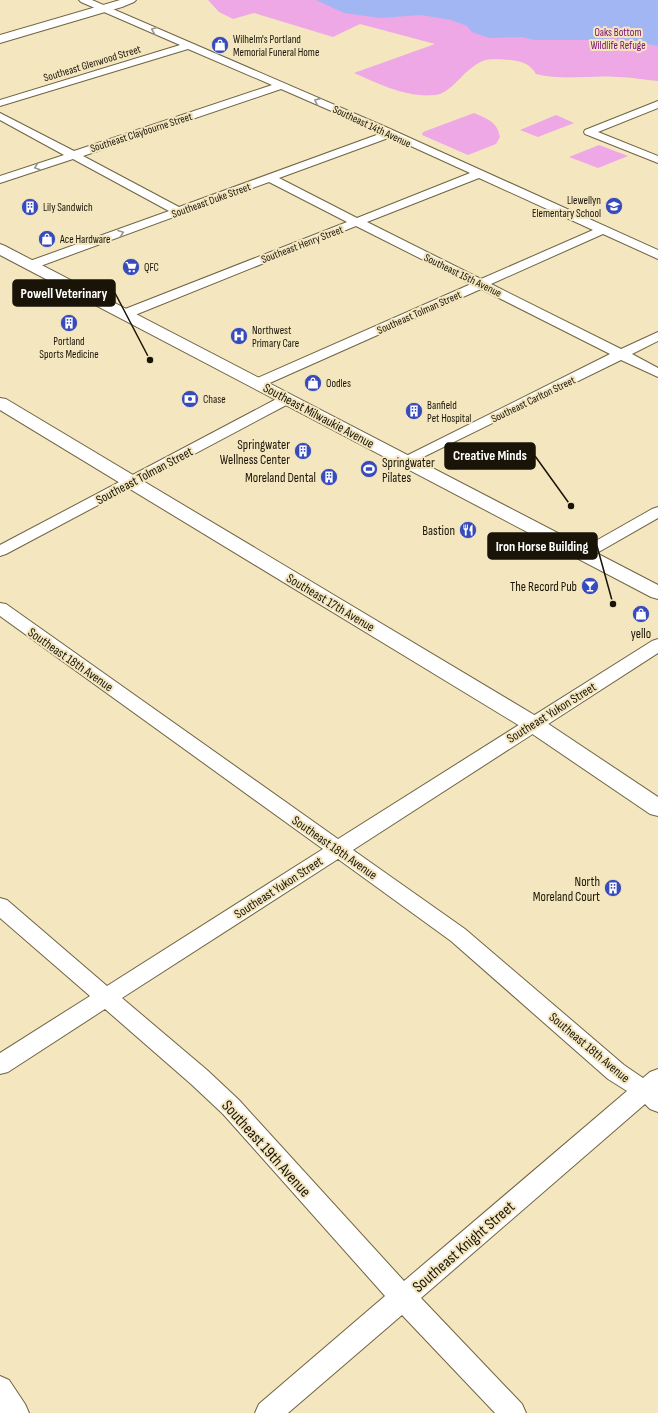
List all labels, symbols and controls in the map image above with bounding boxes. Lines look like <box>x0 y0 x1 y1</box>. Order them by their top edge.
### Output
park label: Oaks Bottom Wildlife Refuge <box>590 26 646 52</box>
one-way arrow <box>151 27 159 35</box>
place label: Wilhelm's Portland Memorial Funeral Home <box>233 33 319 59</box>
shop icon: Wilhelm's Portland Memorial Funeral Home <box>210 35 230 55</box>
street label: Southeast Glenwood Street <box>42 42 143 84</box>
one-way arrow <box>313 98 321 106</box>
street label: Southeast 14th Avenue <box>331 103 413 150</box>
street label: Southeast Claybourne Street <box>89 110 194 155</box>
one-way arrow <box>33 163 40 171</box>
street label: Southeast Duke Street <box>170 180 253 221</box>
place label: Llewellyn Elementary School <box>532 194 601 220</box>
school or university icon: Llewellyn Elementary School <box>604 196 624 216</box>
building icon: Lily Sandwich <box>20 197 40 217</box>
place label: Lily Sandwich <box>43 201 93 214</box>
street label: Southeast Henry Street <box>259 223 346 266</box>
shop icon: Ace Hardware <box>37 229 57 249</box>
one-way arrow <box>117 229 124 237</box>
place label: Ace Hardware <box>59 233 110 246</box>
street label: Southeast 15th Avenue <box>422 251 504 300</box>
supermarket icon: QFC <box>121 257 141 277</box>
place label: QFC <box>144 261 159 274</box>
callout: Powell Veterinary <box>13 280 115 306</box>
text: Powell Veterinary <box>21 285 108 302</box>
street label: Southeast Tolman Street <box>375 288 464 337</box>
building icon: Portland Sports Medicine <box>59 313 79 333</box>
place label: Northwest Primary Care <box>252 324 299 350</box>
hospital icon: Northwest Primary Care <box>229 326 249 346</box>
place label: Portland Sports Medicine <box>39 335 99 361</box>
shop icon: Oodles <box>303 373 323 393</box>
street label: Southeast Carlton Street <box>489 373 578 425</box>
place label: Oodles <box>326 377 351 390</box>
street label: Southeast Milwaukie Avenue <box>260 380 377 452</box>
bank icon: Chase <box>180 389 200 409</box>
place label: Chase <box>203 393 226 406</box>
place label: Banfield Pet Hospital <box>427 399 471 425</box>
building icon: Banfield Pet Hospital <box>404 401 424 421</box>
place label: Springwater Wellness Center <box>220 437 290 468</box>
building icon: Springwater Wellness Center <box>293 441 313 461</box>
callout: Creative Minds <box>445 443 535 469</box>
street label: Southeast Tolman Street <box>93 444 196 508</box>
text: Creative Minds <box>453 447 527 464</box>
place label: Springwater Pilates <box>382 455 435 486</box>
sports icon: Springwater Pilates <box>359 459 379 479</box>
building icon: Moreland Dental <box>319 467 339 487</box>
place label: Moreland Dental <box>245 470 316 486</box>
restaurant icon: Bastion <box>458 520 478 540</box>
place label: Bastion <box>422 523 455 539</box>
callout: Iron Horse Building <box>488 533 597 559</box>
text: Iron Horse Building <box>496 538 588 555</box>
street label: Southeast 17th Avenue <box>283 570 377 635</box>
bar icon: The Record Pub <box>580 576 600 596</box>
place label: The Record Pub <box>510 579 577 595</box>
shop icon: yello <box>631 604 651 624</box>
street label: Southeast 18th Avenue <box>25 624 116 695</box>
place label: yello <box>631 626 651 642</box>
street label: Southeast Yukon Street <box>504 679 599 747</box>
street label: Southeast 18th Avenue <box>289 812 380 883</box>
street label: Southeast Yukon Street <box>231 853 326 922</box>
place label: North Moreland Court <box>533 874 600 905</box>
building icon: North Moreland Court <box>603 878 623 898</box>
street label: Southeast 18th Avenue <box>546 1009 633 1086</box>
street label: Southeast 19th Avenue <box>217 1097 314 1201</box>
street label: Southeast Knight Street <box>409 1198 519 1297</box>

